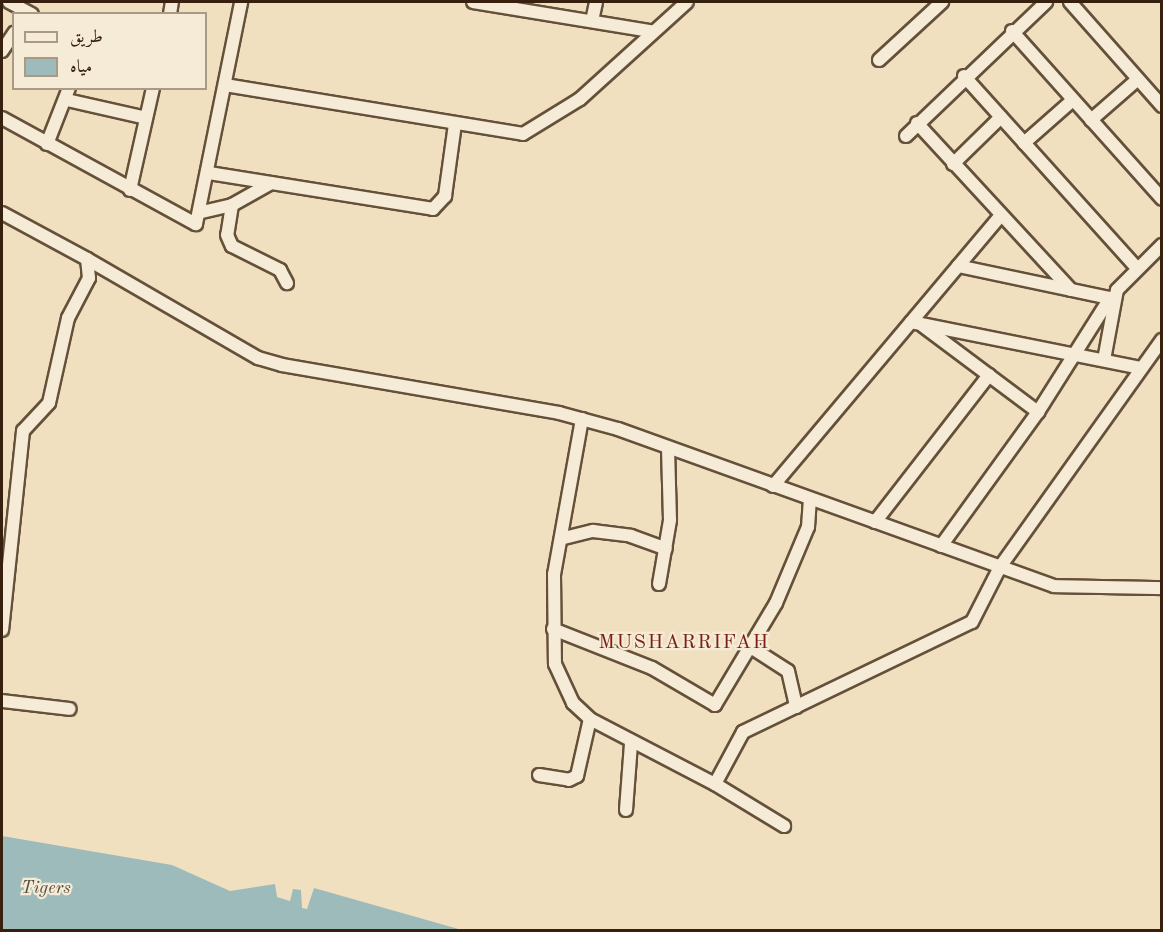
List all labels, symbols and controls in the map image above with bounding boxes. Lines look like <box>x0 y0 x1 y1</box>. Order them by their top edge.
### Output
legend <box>12 12 207 90</box>
text: طريق <box>70 28 103 46</box>
text: مياه <box>70 58 92 76</box>
district label: MUSHARRIFAH <box>598 631 770 655</box>
water label: Tigers <box>21 877 71 899</box>

